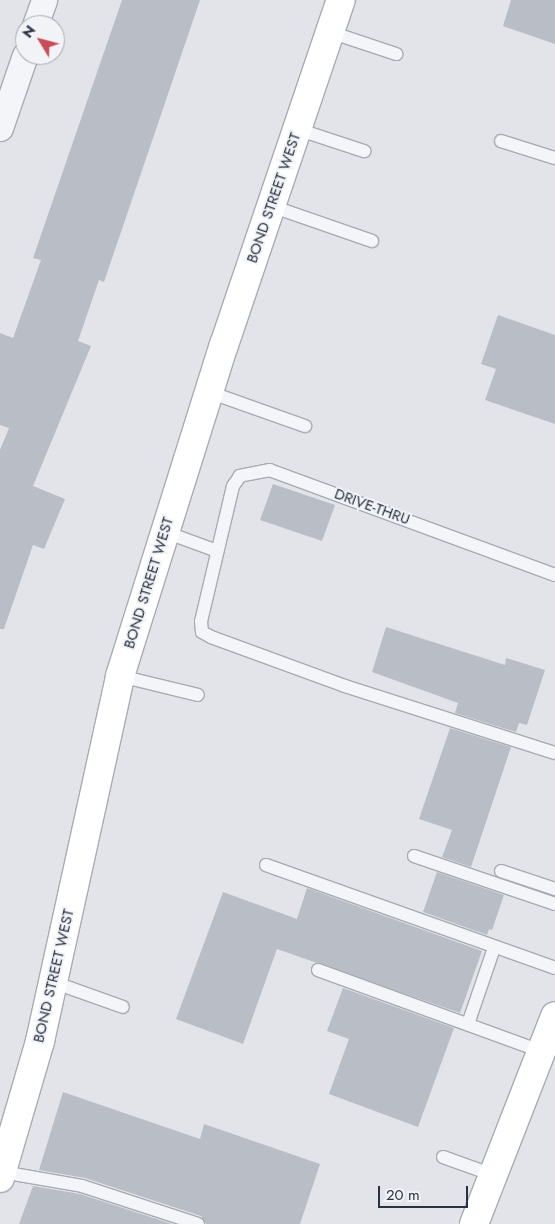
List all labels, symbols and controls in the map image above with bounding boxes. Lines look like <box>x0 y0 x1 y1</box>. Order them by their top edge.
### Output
north arrow <box>15 15 65 65</box>
text: N <box>17 21 40 42</box>
street label: BOND STREET WEST <box>243 131 305 265</box>
street label: DRIVE-THRU <box>332 485 412 529</box>
street label: BOND STREET WEST <box>120 515 178 651</box>
street label: BOND STREET WEST <box>30 908 78 1044</box>
scale bar <box>380 1176 470 1208</box>
text: 20 m <box>386 1184 420 1206</box>

